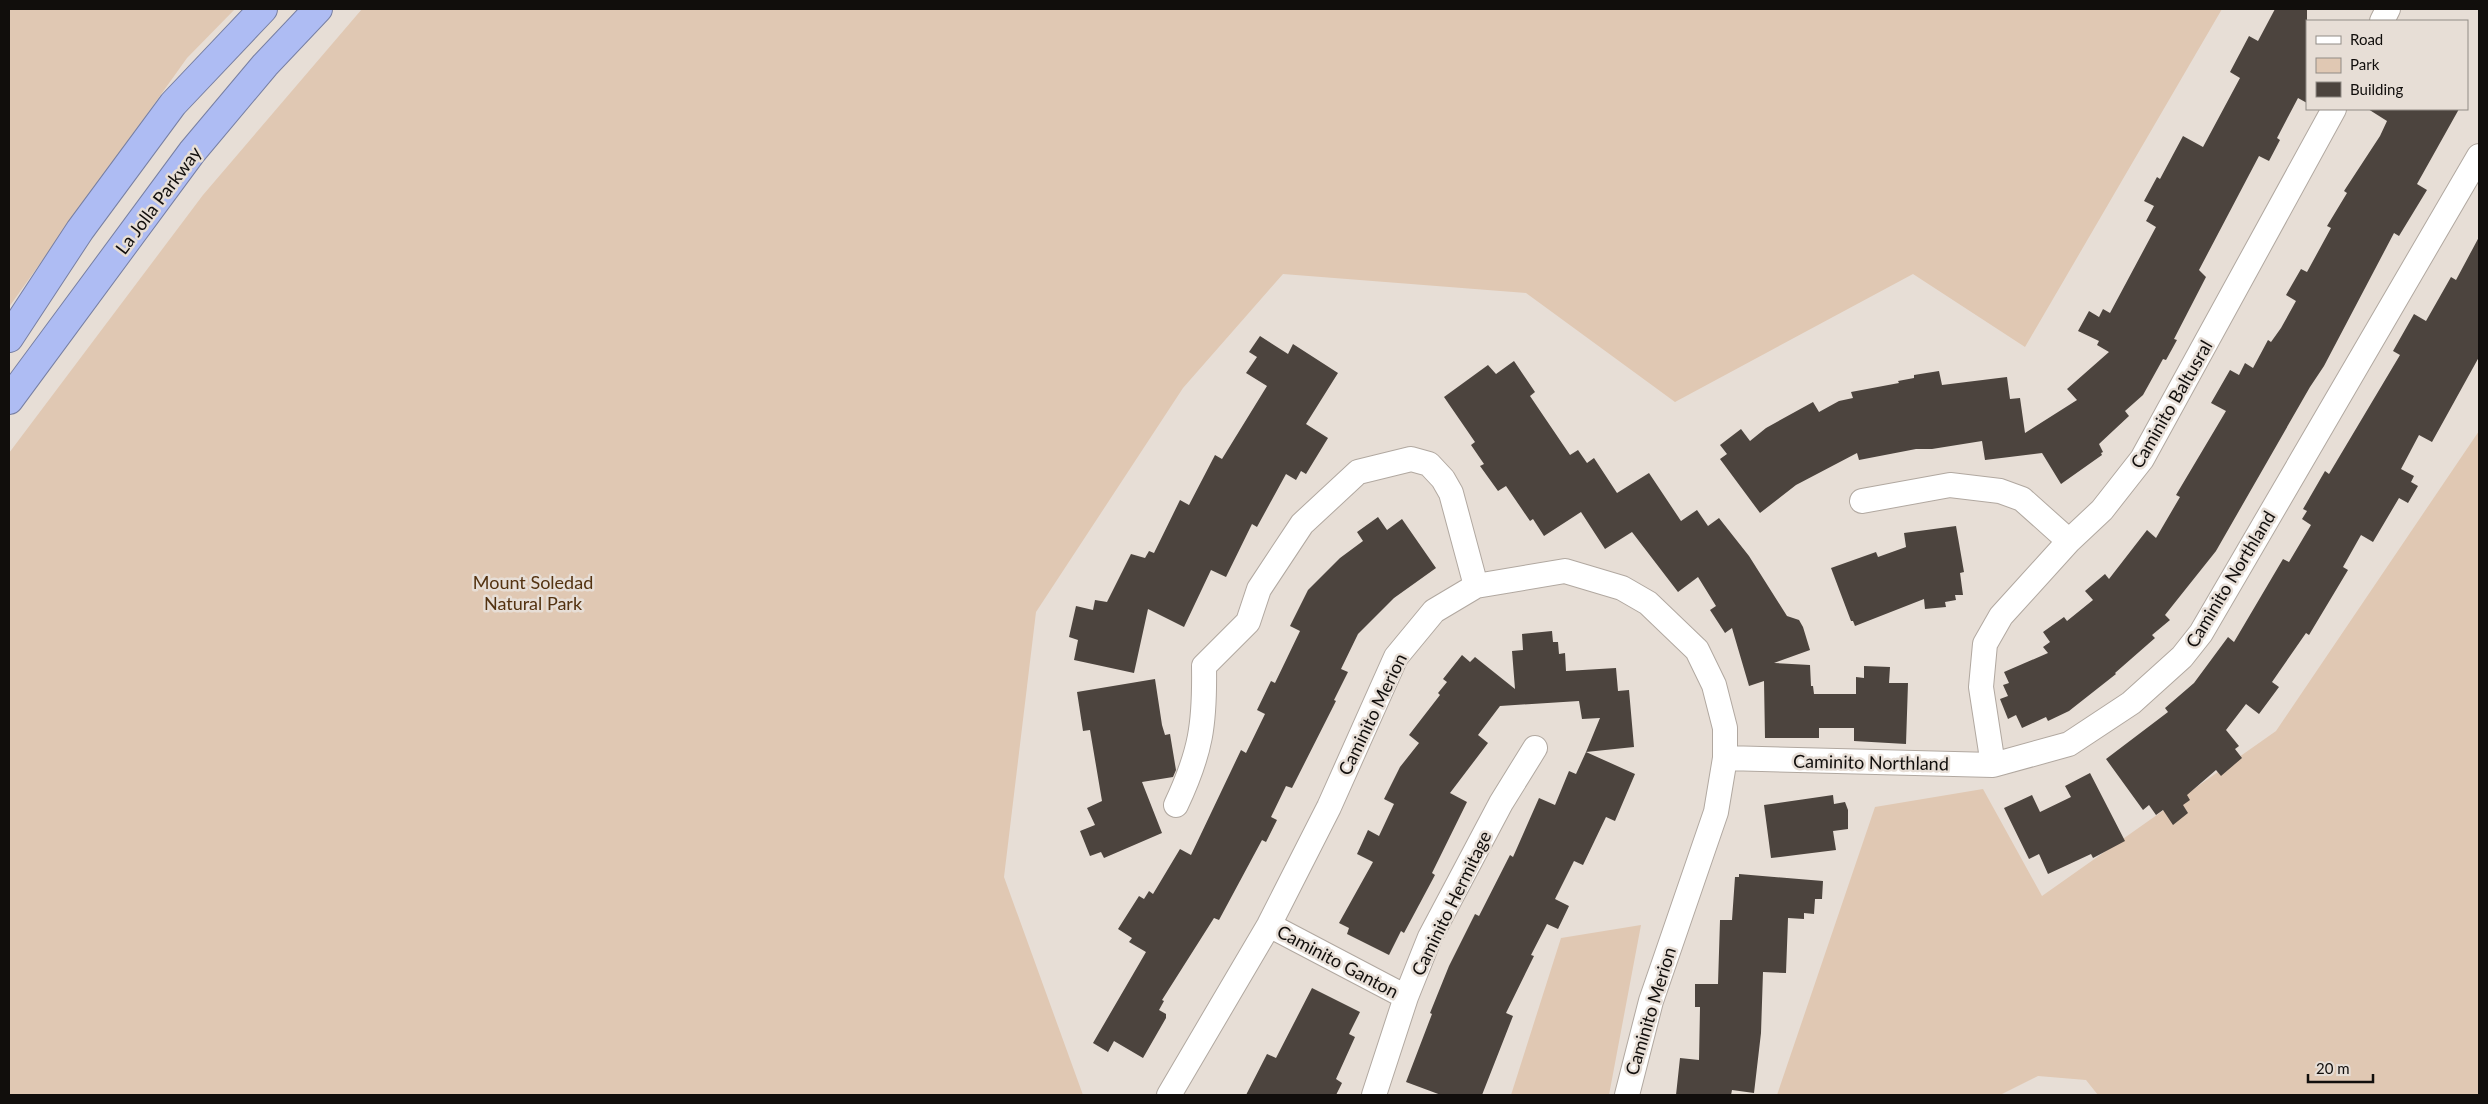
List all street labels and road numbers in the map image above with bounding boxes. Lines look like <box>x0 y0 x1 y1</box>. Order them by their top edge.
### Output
street label: La Jolla Parkway <box>110 141 206 258</box>
street label: Caminito Baltusral <box>2125 336 2217 472</box>
street label: Caminito Northland <box>2180 507 2280 651</box>
street label: Caminito Merion <box>1333 650 1411 778</box>
street label: Caminito Northland <box>1793 750 1949 774</box>
street label: Caminito Hermitage <box>1406 827 1496 979</box>
street label: Caminito Ganton <box>1274 920 1402 1002</box>
street label: Caminito Merion <box>1620 944 1680 1078</box>

